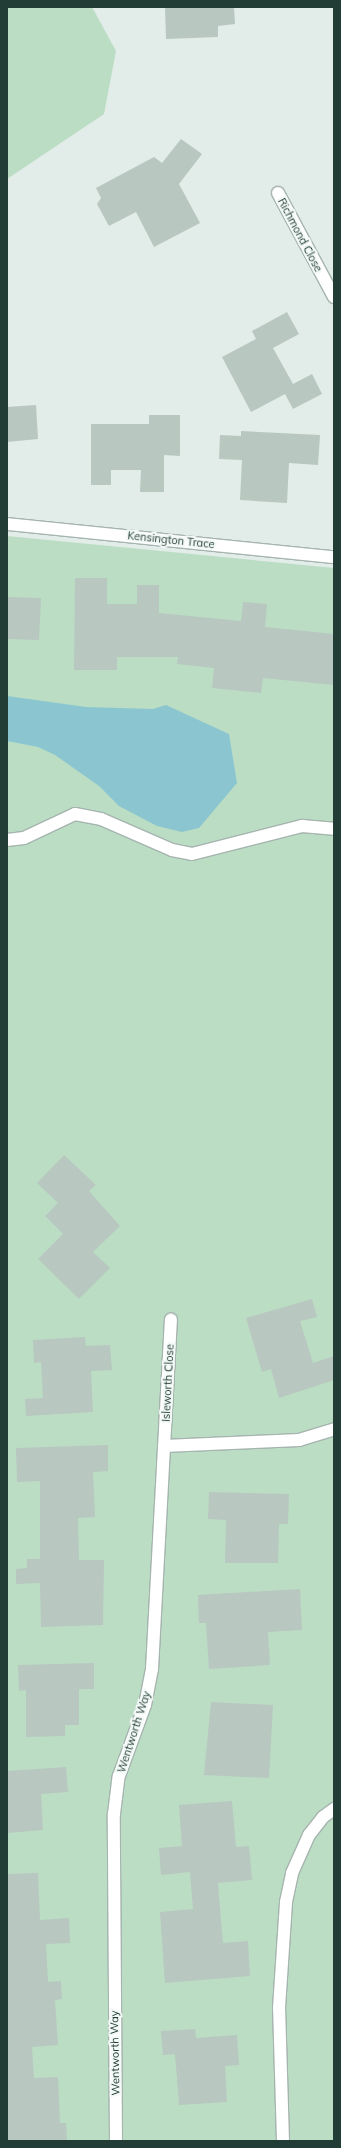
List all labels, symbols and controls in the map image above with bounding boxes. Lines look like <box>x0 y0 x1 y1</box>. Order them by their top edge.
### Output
street label: Richmond Close <box>275 196 325 274</box>
street label: Kensington Trace <box>127 529 215 551</box>
street label: Isleworth Close <box>159 1344 177 1422</box>
street label: Wentworth Way <box>115 1689 153 1775</box>
street label: Wentworth Way <box>108 2010 122 2096</box>

